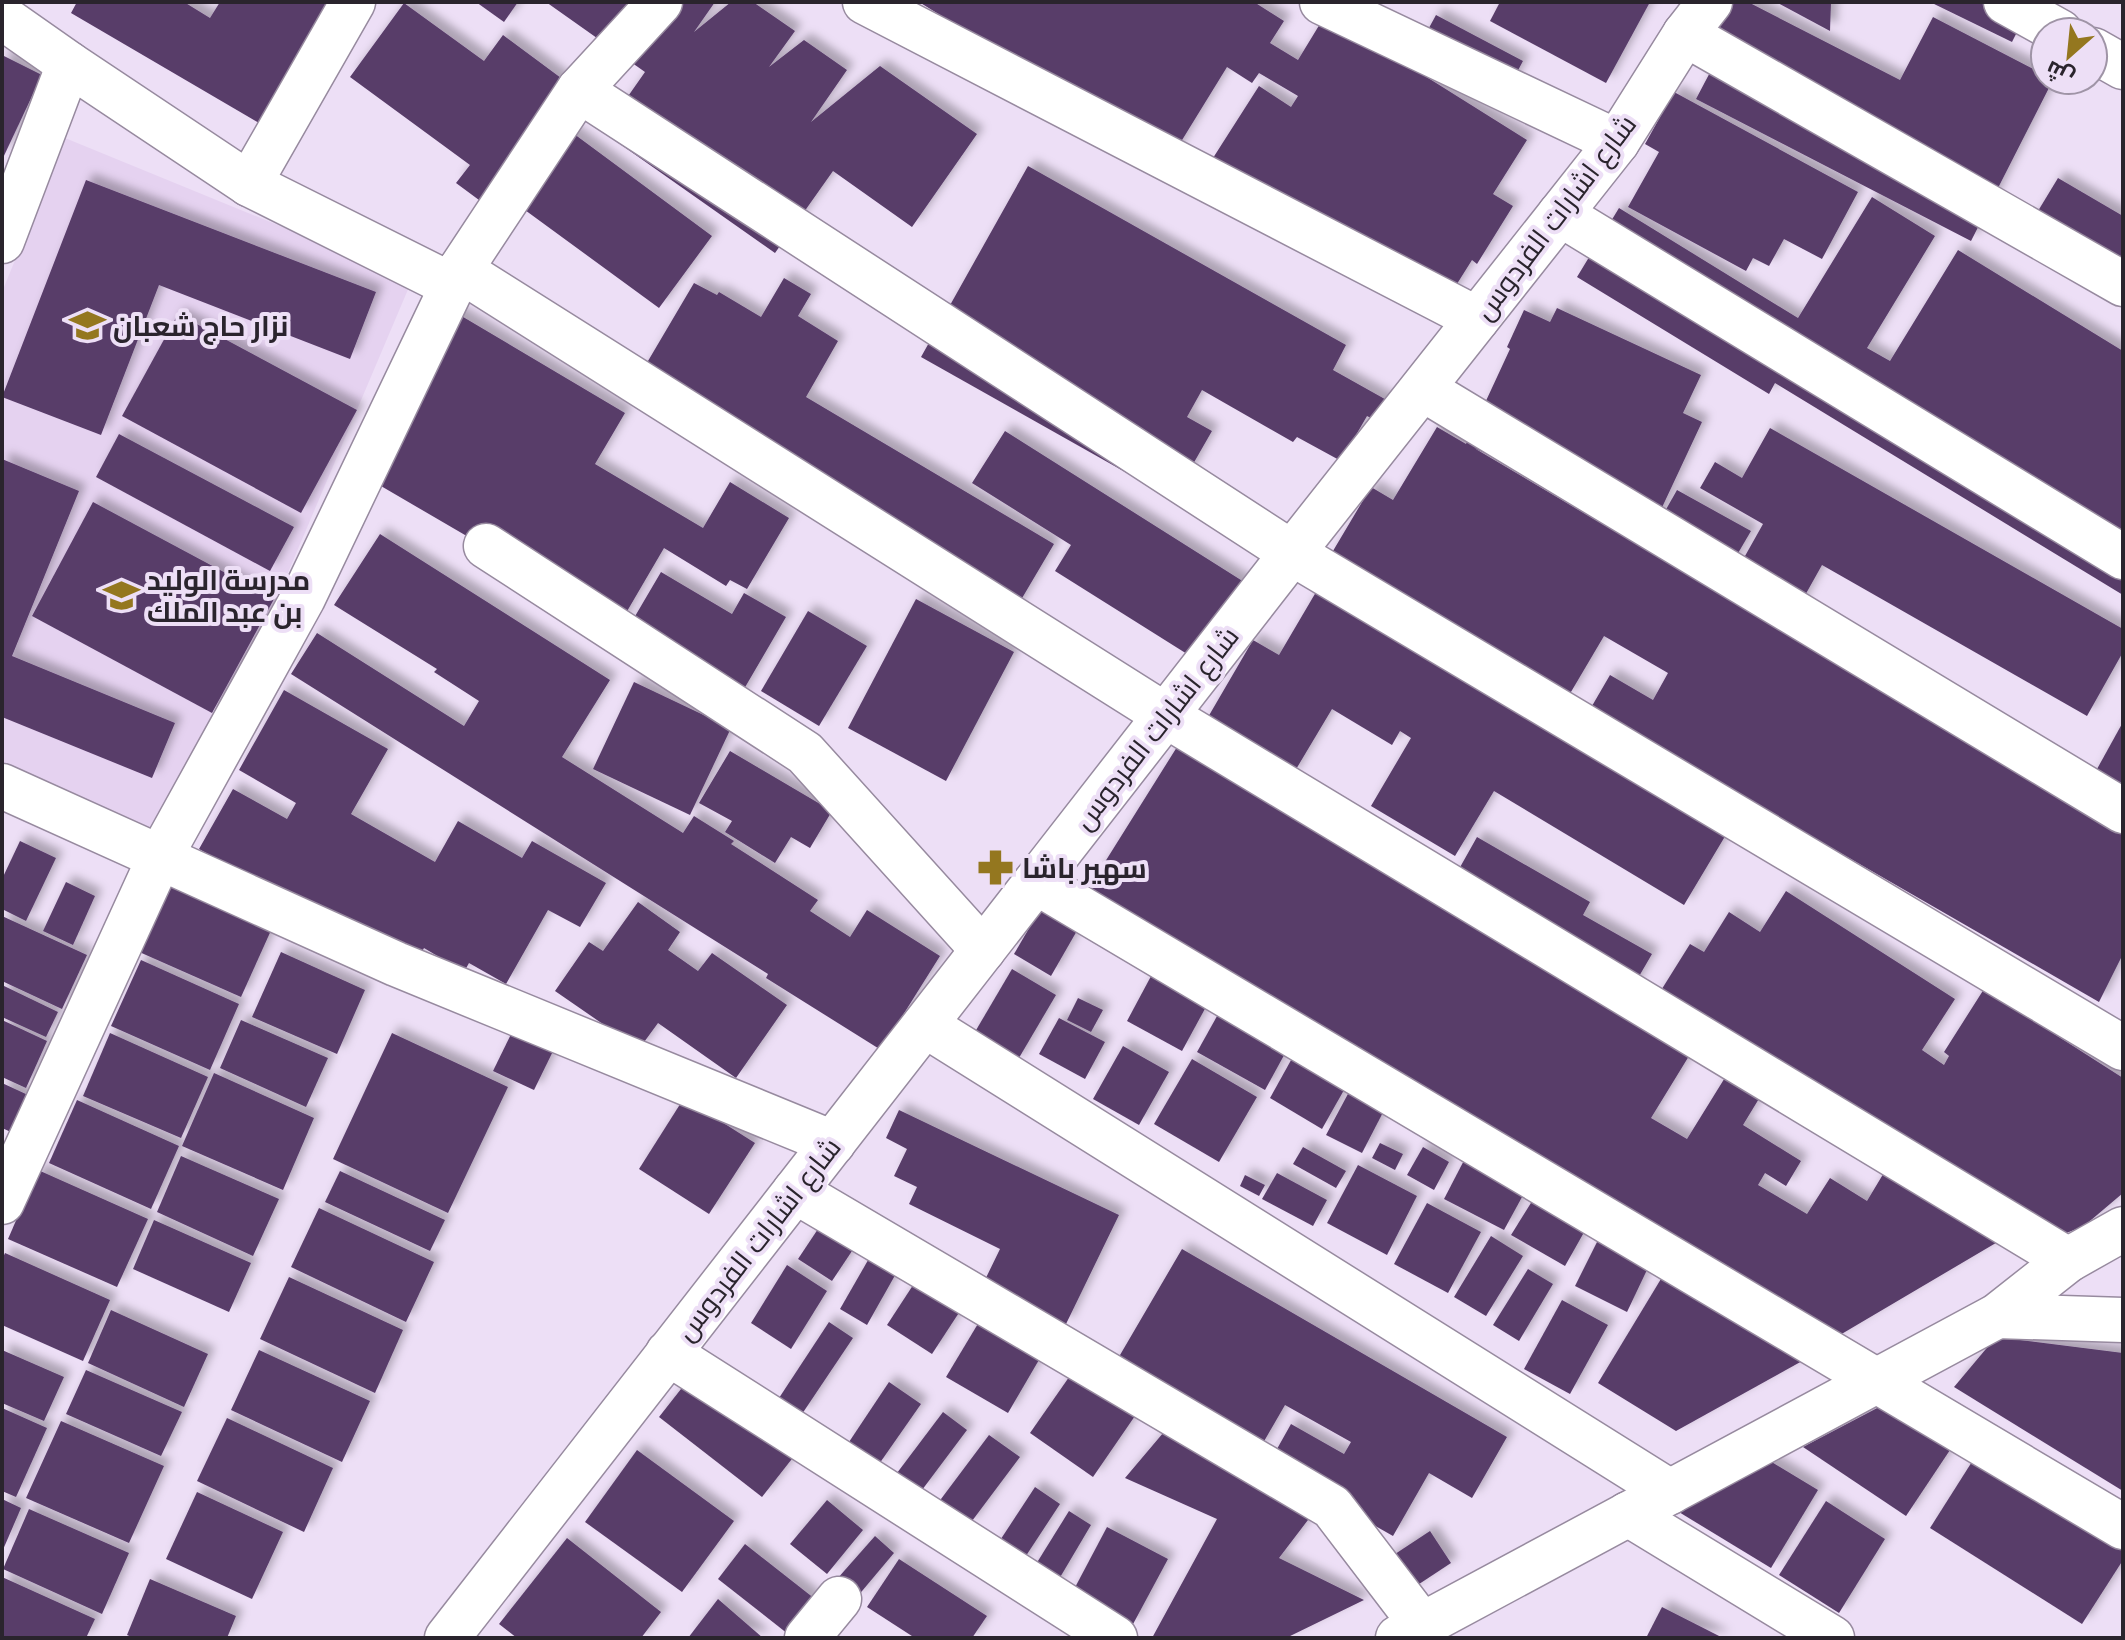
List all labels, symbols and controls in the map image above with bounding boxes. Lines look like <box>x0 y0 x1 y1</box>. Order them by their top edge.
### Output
north arrow <box>2029 16 2109 96</box>
text: ش <box>2041 55 2079 92</box>
street label: شارع اشارات الفردوس <box>1467 108 1645 328</box>
school or university icon: نزار حاج شعبان <box>68 307 106 345</box>
place label: نزار حاج شعبان <box>113 309 289 345</box>
place label: مدرسة الوليد بن عبد الملك <box>147 563 310 629</box>
school or university icon: مدرسة الوليد بن عبد الملك <box>102 577 140 615</box>
street label: شارع اشارات الفردوس <box>1066 620 1247 838</box>
pharmacy icon: سهير باشا <box>977 849 1015 887</box>
place label: سهير باشا <box>1022 851 1147 886</box>
street label: شارع اشارات الفردوس <box>668 1131 849 1349</box>

